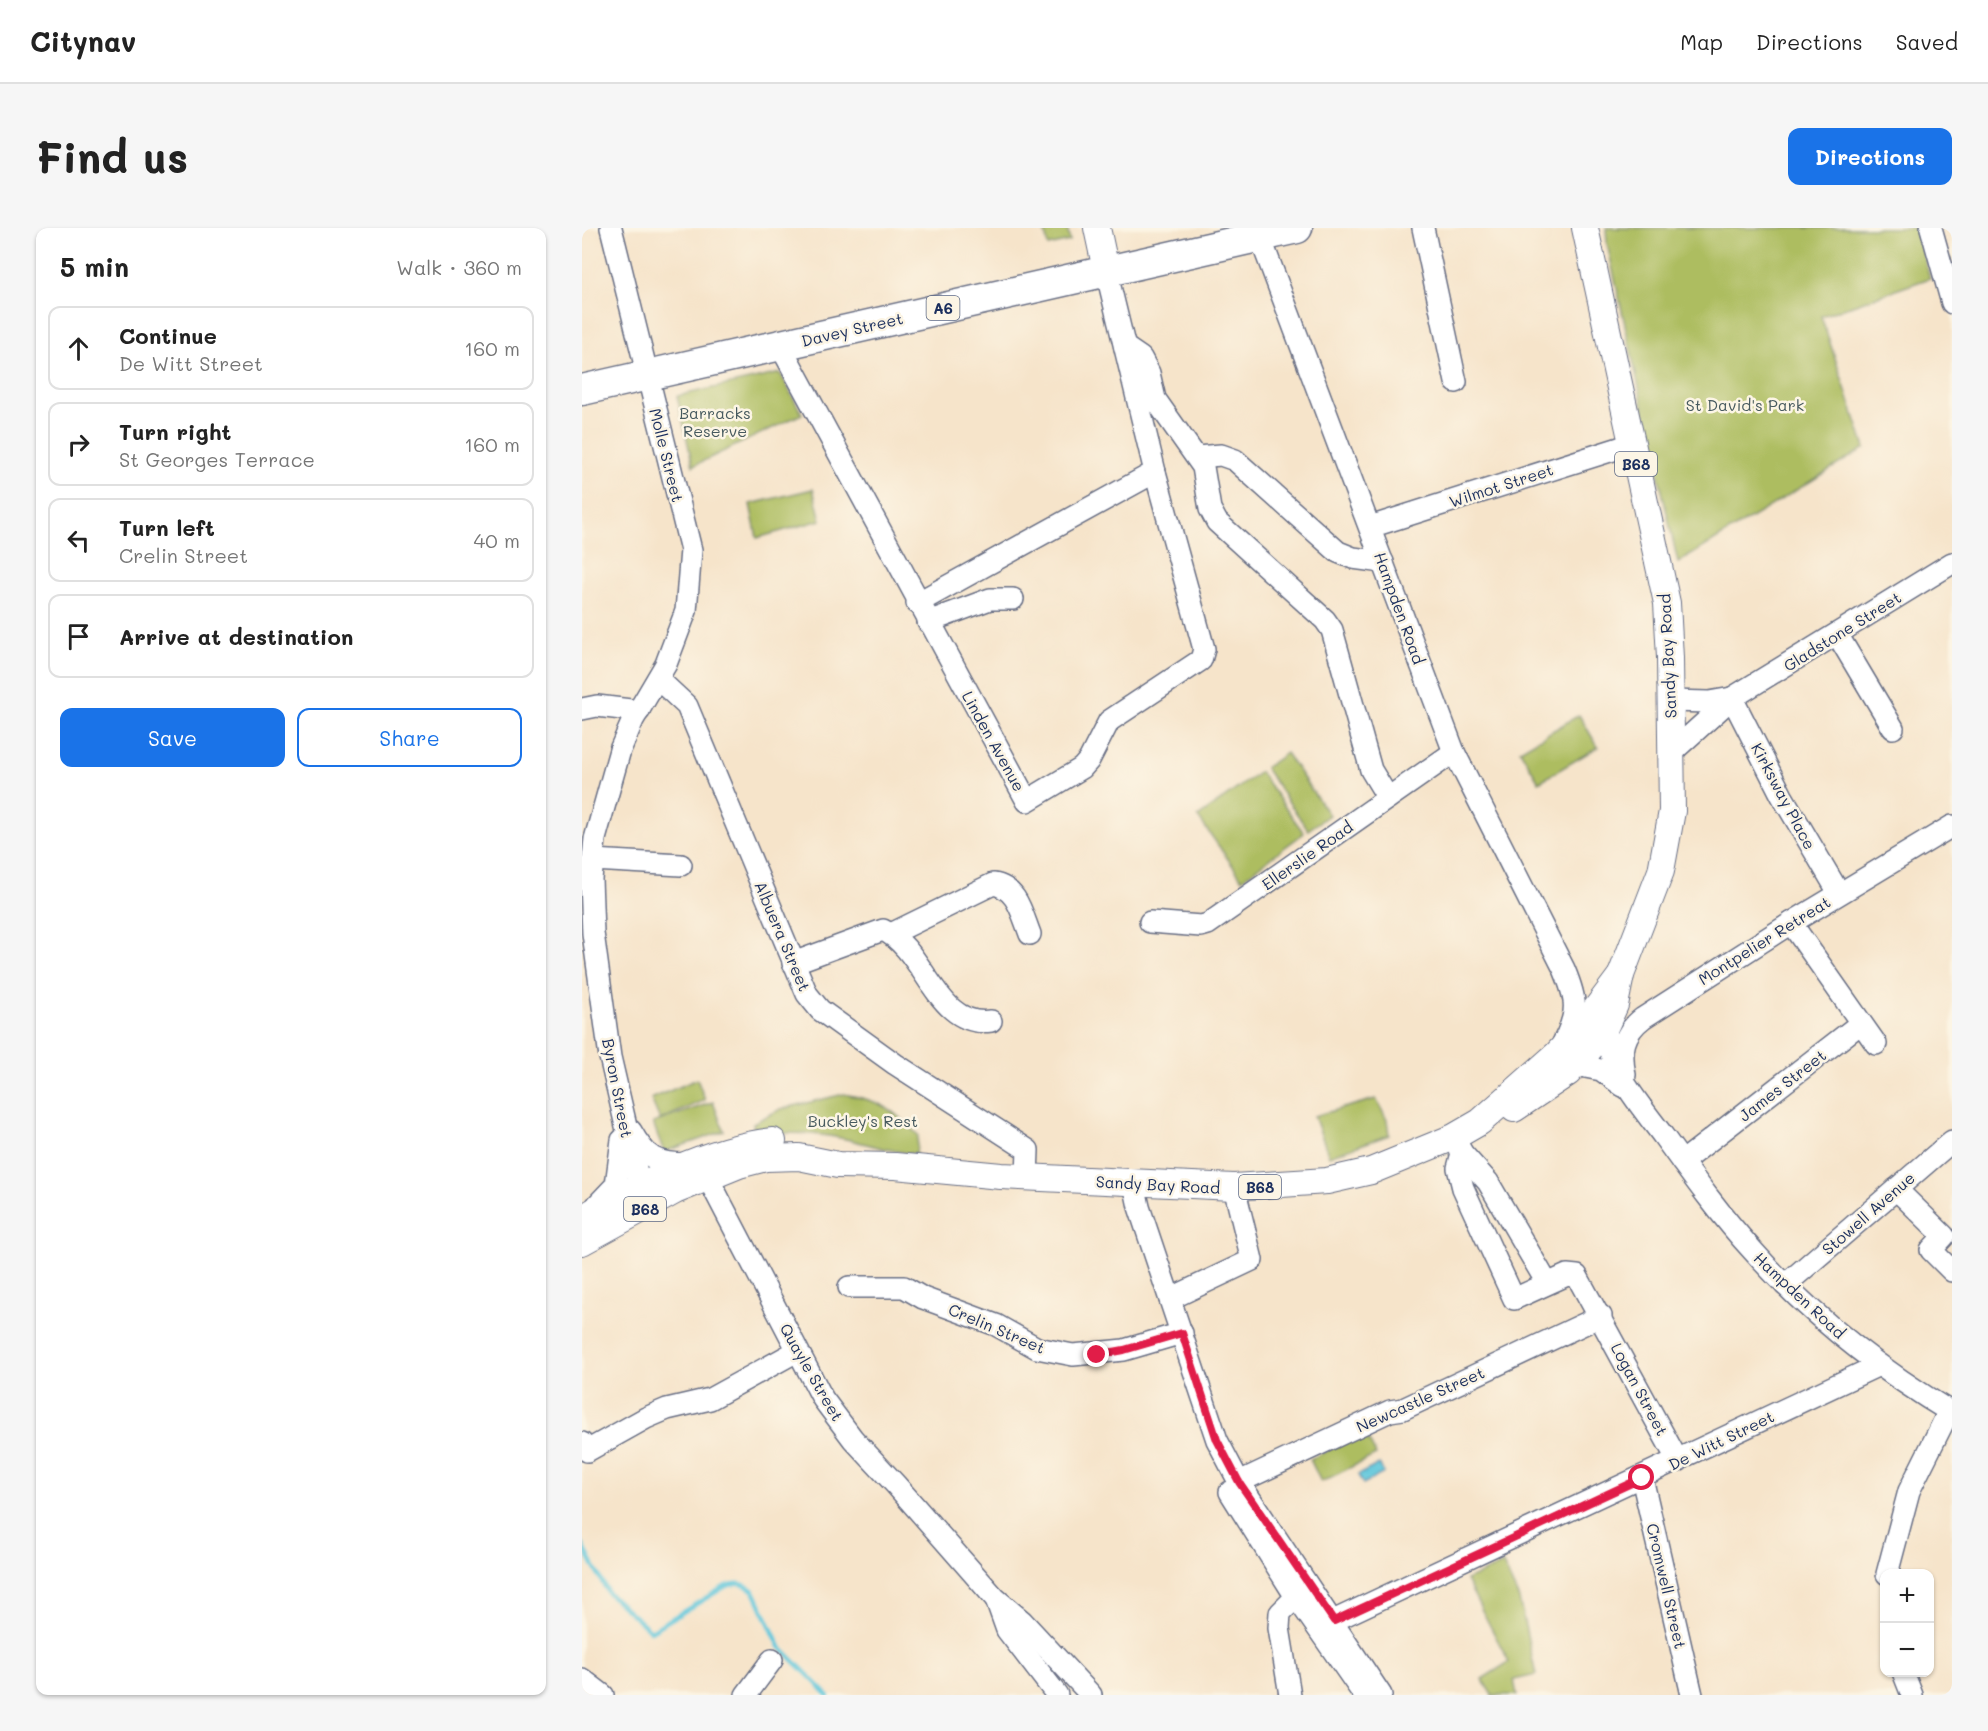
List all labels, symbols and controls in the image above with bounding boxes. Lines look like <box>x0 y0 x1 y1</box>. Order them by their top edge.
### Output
text: Citynav <box>30 23 136 59</box>
text: Map <box>1680 28 1723 55</box>
text: Directions <box>1756 28 1863 55</box>
text: Saved <box>1896 28 1958 55</box>
button: Directions <box>1788 128 1952 185</box>
text: Find us <box>36 129 188 184</box>
text: 5 min <box>60 250 129 284</box>
text: Walk · 360 m <box>396 254 522 280</box>
road number: A6 <box>926 296 960 320</box>
street label: Davey Street <box>799 307 905 351</box>
text: Continue <box>119 321 217 350</box>
icon: ahead <box>62 332 95 365</box>
text: 160 m <box>464 335 520 361</box>
text: De Witt Street <box>119 350 263 376</box>
park label: St David's Park <box>1686 394 1804 415</box>
park label: Barracks Reserve <box>679 402 751 441</box>
street label: Molle Street <box>645 406 689 504</box>
text: Turn right <box>119 417 231 446</box>
icon: right <box>62 428 95 461</box>
text: 160 m <box>464 431 520 457</box>
text: St Georges Terrace <box>119 446 315 472</box>
road number: B68 <box>1615 452 1657 476</box>
street label: Wilmot Street <box>1446 458 1556 512</box>
text: Turn left <box>119 513 215 542</box>
icon: left <box>62 524 95 557</box>
text: 40 m <box>474 527 520 553</box>
text: Crelin Street <box>119 542 248 568</box>
street label: Hampden Road <box>1370 549 1430 667</box>
street label: Gladstone Street <box>1779 586 1905 676</box>
street label: Sandy Bay Road <box>1653 593 1681 719</box>
icon: arrive <box>62 620 95 653</box>
text: Arrive at destination <box>119 622 354 651</box>
street label: Linden Avenue <box>958 687 1030 795</box>
button: Save <box>60 708 285 767</box>
button: Share <box>297 708 522 767</box>
street label: Kirksway Place <box>1747 739 1821 853</box>
street label: Ellerslie Road <box>1257 816 1357 894</box>
street label: Albuera Street <box>750 878 816 994</box>
street label: Montpelier Retreat <box>1694 891 1834 989</box>
street label: Byron Street <box>598 1037 638 1139</box>
street label: James Street <box>1734 1044 1830 1126</box>
park label: Buckley's Rest <box>808 1110 918 1131</box>
street label: Stowell Avenue <box>1817 1167 1919 1259</box>
street label: Sandy Bay Road <box>1095 1170 1221 1198</box>
road number: B68 <box>1239 1175 1281 1199</box>
road number: B68 <box>624 1197 666 1221</box>
street label: Hampden Road <box>1750 1247 1850 1343</box>
street label: Crelin Street <box>945 1298 1049 1358</box>
street label: Quayle Street <box>776 1319 848 1425</box>
street label: Logan Street <box>1607 1339 1673 1439</box>
route end <box>1083 1341 1109 1367</box>
street label: Newcastle Street <box>1353 1361 1487 1437</box>
street label: De Witt Street <box>1665 1405 1777 1475</box>
route start <box>1628 1464 1654 1490</box>
street label: Cromwell Street <box>1642 1521 1692 1651</box>
map controls <box>1880 1569 1934 1677</box>
button: + <box>1880 1569 1934 1623</box>
button: − <box>1880 1623 1934 1677</box>

